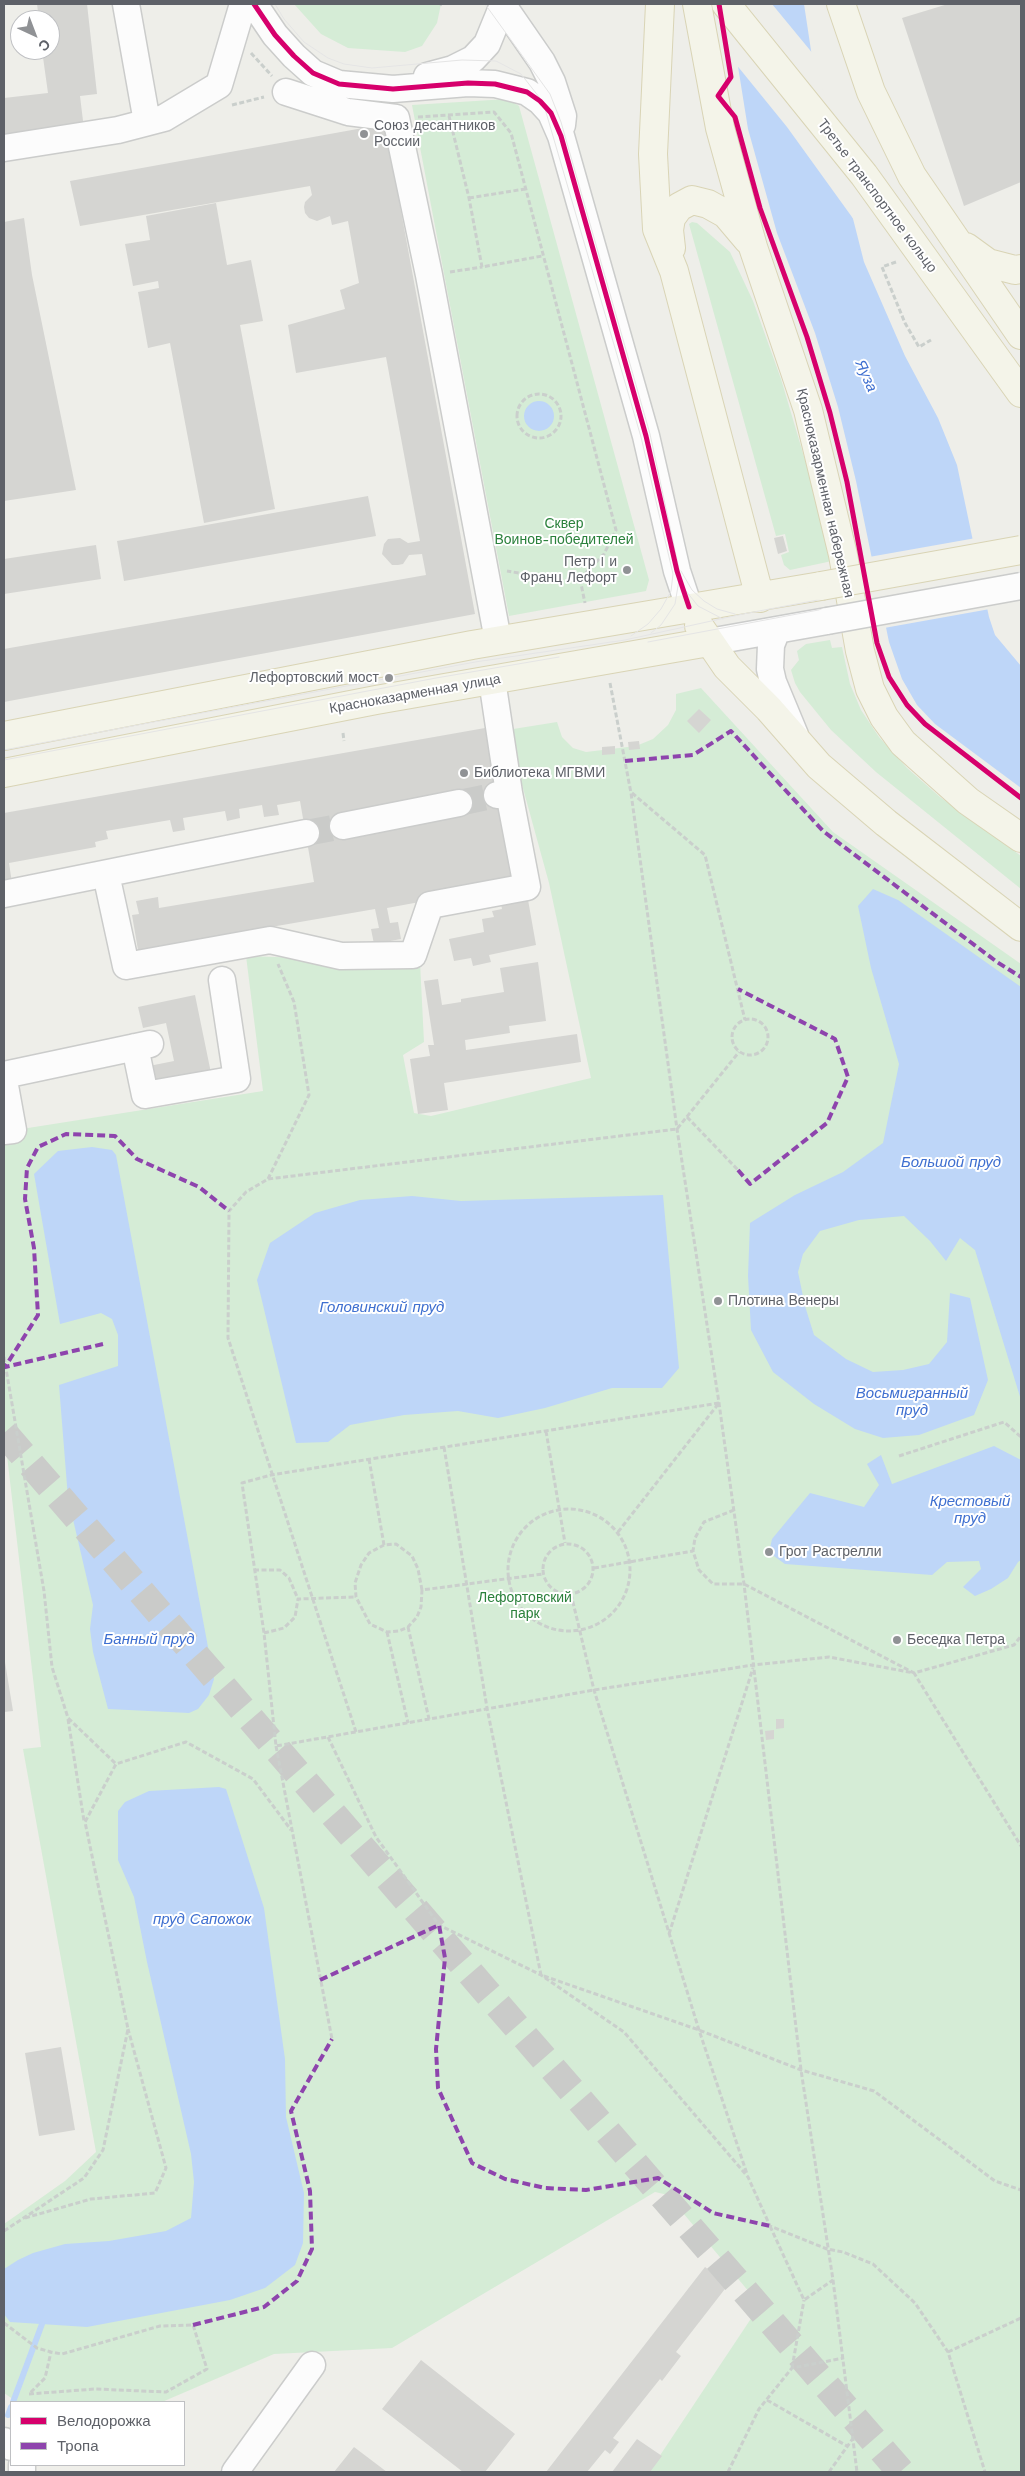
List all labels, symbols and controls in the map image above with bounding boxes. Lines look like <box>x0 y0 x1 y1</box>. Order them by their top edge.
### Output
north arrow <box>10 10 60 60</box>
text: С <box>35 36 54 55</box>
street label: Третье транспортное кольцо <box>814 116 940 276</box>
place label: Союз десантников России <box>374 118 496 150</box>
marker: Союз десантников России <box>358 128 370 140</box>
water label: Яуза <box>851 357 881 395</box>
street label: Красноказарменная набережная <box>793 387 857 599</box>
park label: Сквер Воинов-победителей <box>494 516 634 548</box>
place label: Петр I и Франц Лефорт <box>520 554 617 586</box>
marker: Петр I и Франц Лефорт <box>621 564 633 576</box>
place label: Лефортовский мост <box>250 670 379 686</box>
street label: Красноказарменная улица <box>328 671 502 717</box>
marker: Лефортовский мост <box>383 672 395 684</box>
place label: Библиотека МГВМИ <box>474 765 605 781</box>
marker: Библиотека МГВМИ <box>458 767 470 779</box>
water label: Большой пруд <box>901 1154 1001 1172</box>
place label: Плотина Венеры <box>728 1293 839 1309</box>
marker: Плотина Венеры <box>712 1295 724 1307</box>
water label: Головинский пруд <box>320 1299 444 1317</box>
water label: Восьмигранный пруд <box>856 1385 968 1420</box>
water label: Крестовый пруд <box>930 1493 1010 1528</box>
place label: Грот Растрелли <box>779 1544 882 1560</box>
marker: Грот Растрелли <box>763 1546 775 1558</box>
park label: Лефортовский парк <box>478 1590 572 1622</box>
water label: Банный пруд <box>104 1631 194 1649</box>
place label: Беседка Петра <box>907 1632 1005 1648</box>
marker: Беседка Петра <box>891 1634 903 1646</box>
water label: пруд Сапожок <box>153 1911 251 1929</box>
legend <box>10 2401 185 2466</box>
text: Велодорожка <box>57 2412 151 2430</box>
text: Тропа <box>57 2437 98 2455</box>

